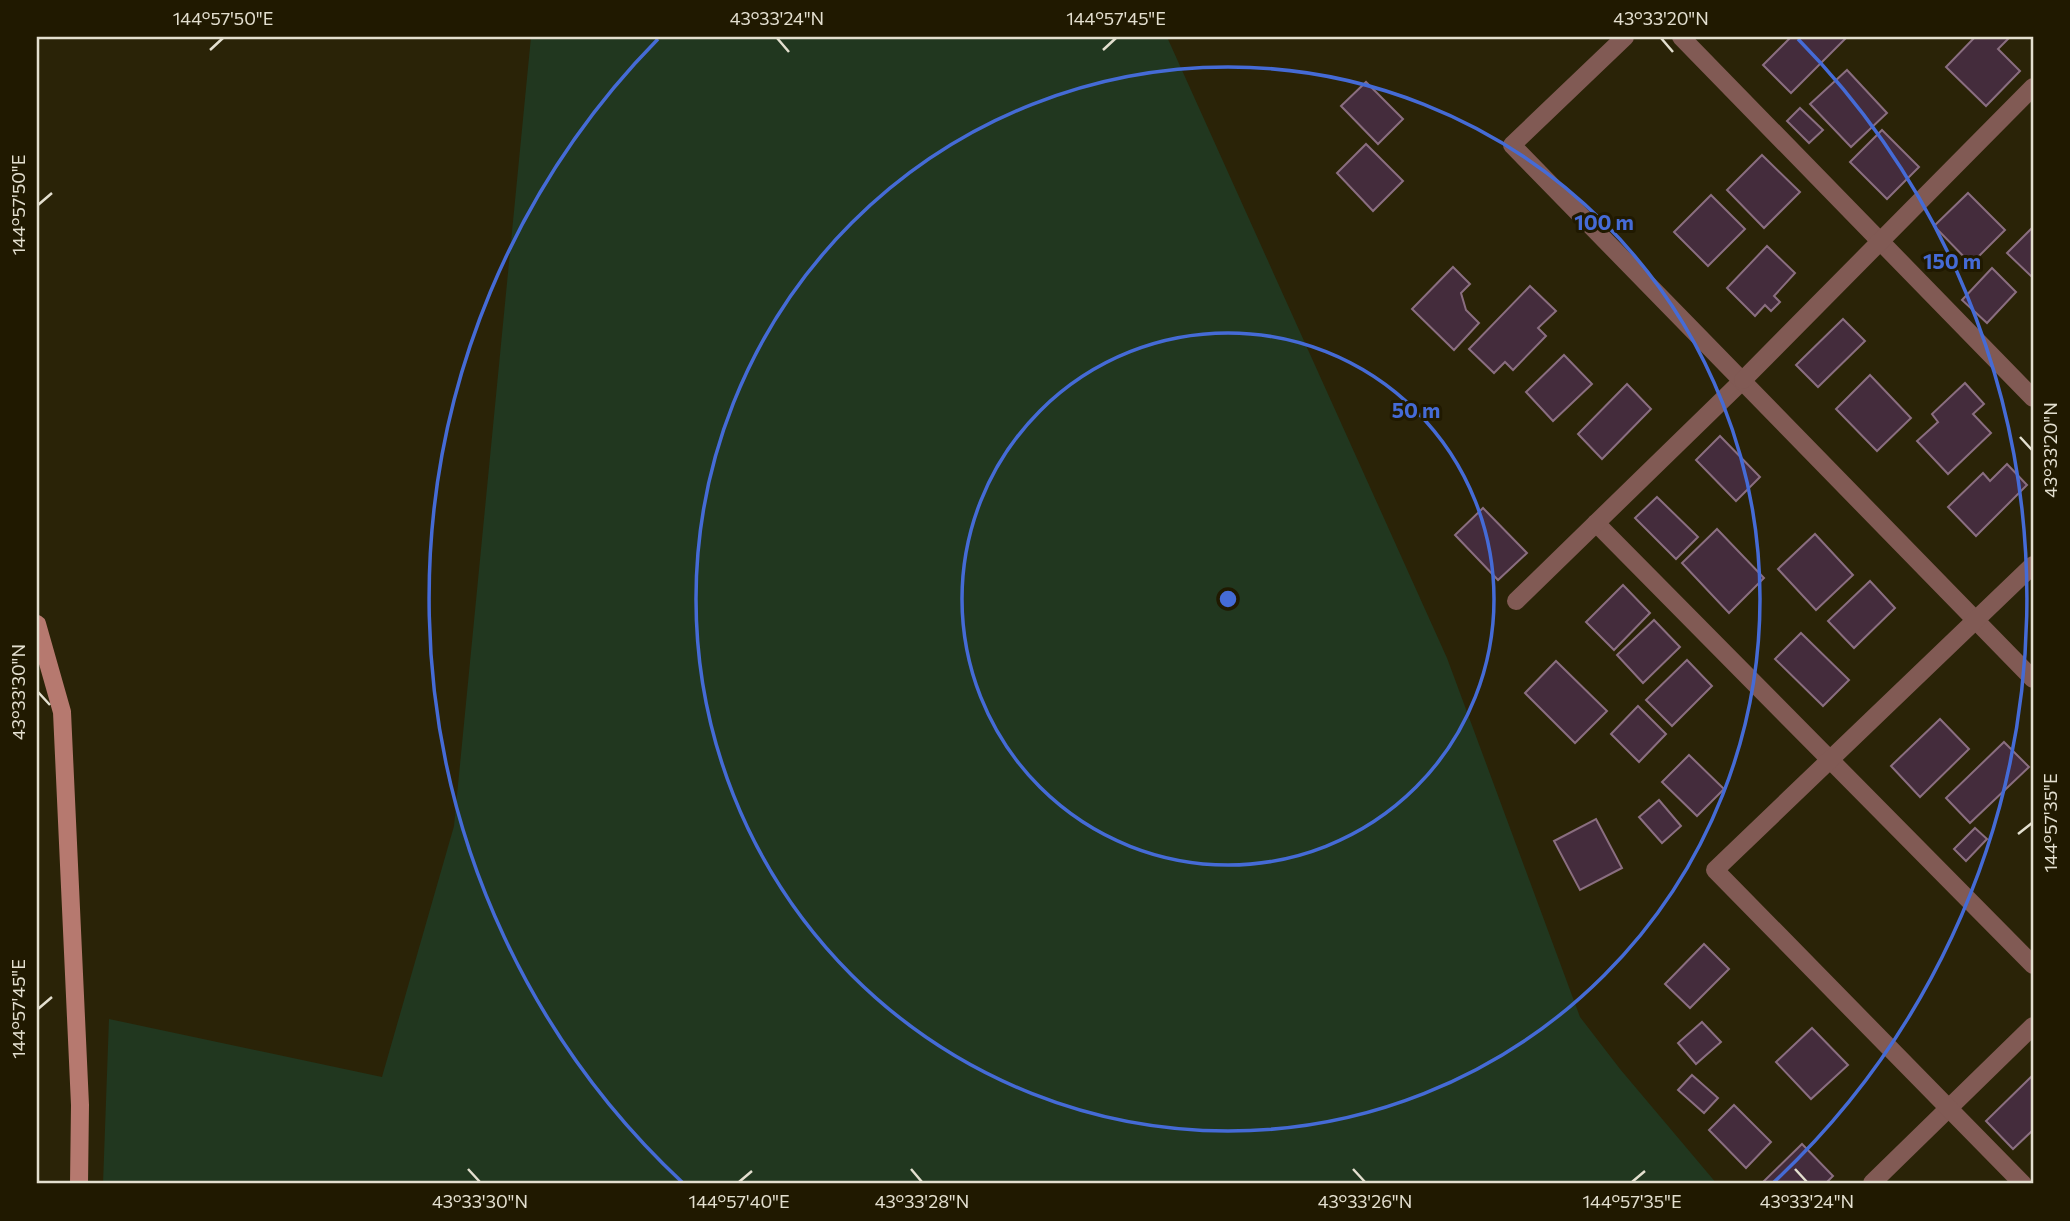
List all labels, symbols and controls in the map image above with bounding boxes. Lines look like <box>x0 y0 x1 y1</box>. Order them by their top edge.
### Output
text: 144°57'50"E <box>173 7 273 29</box>
text: 43°33'24"N <box>730 7 824 29</box>
text: 144°57'45"E <box>1066 7 1166 29</box>
text: 43°33'20"N <box>1613 7 1709 29</box>
text: 144°57'50"E <box>7 155 29 255</box>
text: 100 m <box>1574 209 1634 234</box>
text: 150 m <box>1923 248 1981 273</box>
text: 50 m <box>1392 397 1440 422</box>
text: 43°33'20"N <box>2039 402 2061 498</box>
centre of rings <box>1216 587 1240 611</box>
text: 43°33'30"N <box>7 644 29 740</box>
text: 144°57'35"E <box>2039 773 2061 873</box>
text: 144°57'45"E <box>7 959 29 1059</box>
text: 43°33'30"N <box>432 1190 528 1212</box>
text: 144°57'40"E <box>688 1190 790 1212</box>
text: 43°33'28"N <box>875 1190 969 1212</box>
text: 43°33'26"N <box>1318 1190 1412 1212</box>
text: 144°57'35"E <box>1582 1190 1682 1212</box>
text: 43°33'24"N <box>1760 1190 1854 1212</box>

